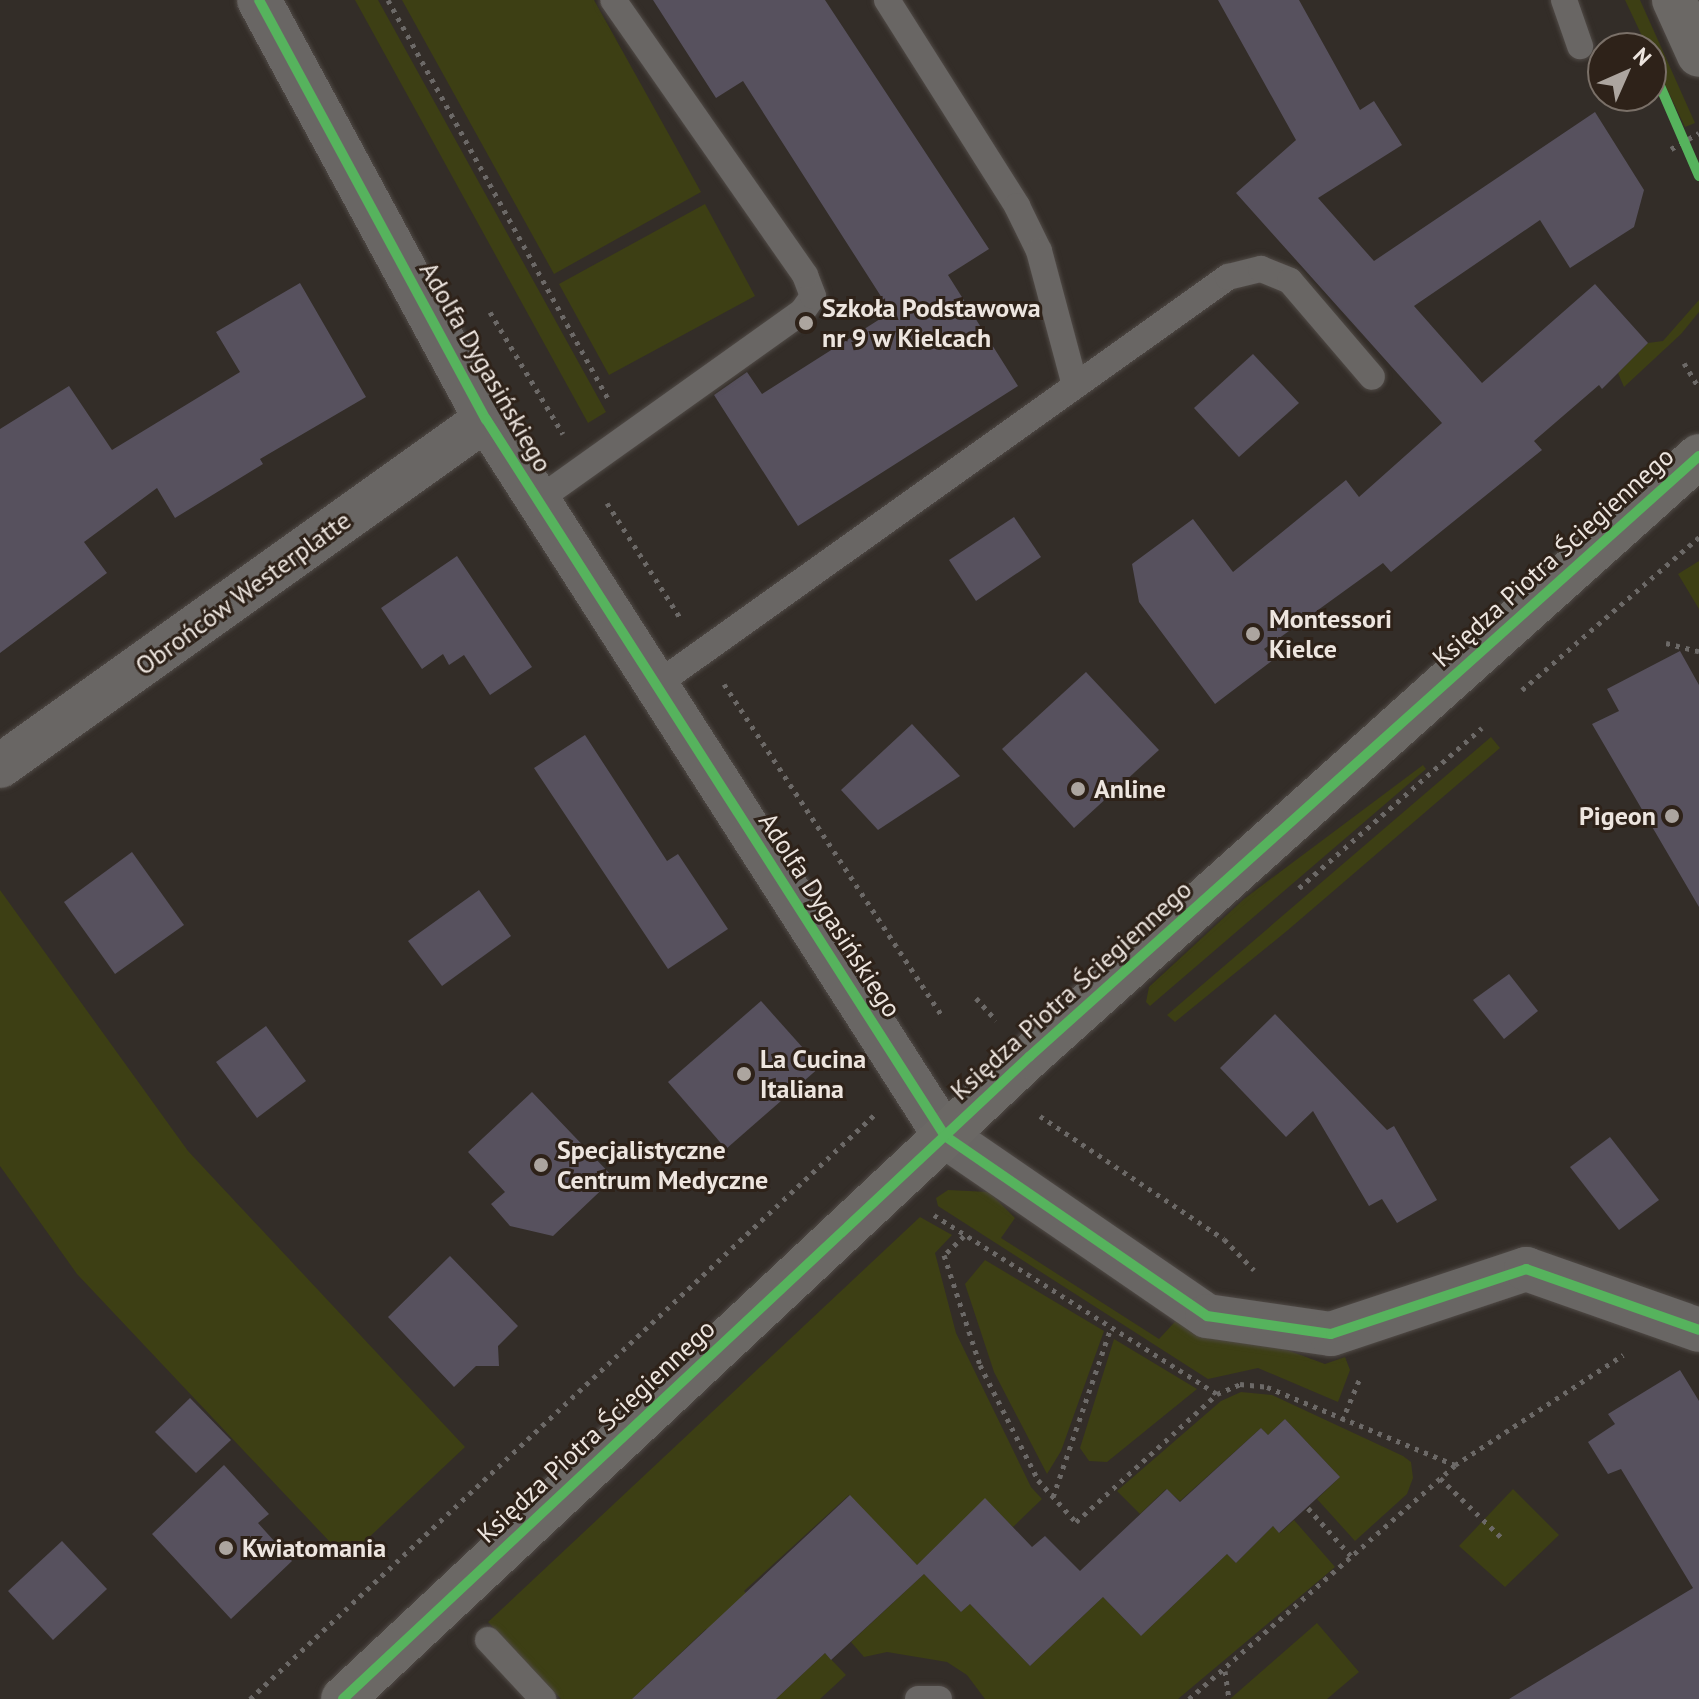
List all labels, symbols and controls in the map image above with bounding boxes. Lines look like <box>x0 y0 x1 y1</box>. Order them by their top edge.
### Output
north arrow <box>1587 32 1667 112</box>
text: N <box>1628 41 1658 71</box>
street label: Adolfa Dygasińskiego <box>413 256 559 478</box>
place label: Szkoła Podstawowa nr 9 w Kielcach <box>822 292 1041 354</box>
marker: Szkoła Podstawowa nr 9 w Kielcach <box>797 314 815 332</box>
street label: Księdza Piotra Ściegiennego <box>1426 441 1680 673</box>
street label: Obrońców Westerplatte <box>129 504 357 682</box>
place label: Montessori Kielce <box>1269 603 1392 664</box>
marker: Montessori Kielce <box>1244 625 1262 643</box>
place label: Anline <box>1094 773 1166 805</box>
marker: Anline <box>1069 780 1087 798</box>
place label: Pigeon <box>1579 800 1656 832</box>
street label: Adolfa Dygasińskiego <box>752 807 908 1023</box>
marker: Pigeon <box>1663 807 1681 825</box>
street label: Księdza Piotra Ściegiennego <box>944 874 1198 1106</box>
place label: La Cucina Italiana <box>760 1043 866 1104</box>
marker: La Cucina Italiana <box>735 1065 753 1083</box>
place label: Specjalistyczne Centrum Medyczne <box>557 1134 768 1196</box>
marker: Specjalistyczne Centrum Medyczne <box>532 1156 550 1174</box>
street label: Księdza Piotra Ściegiennego <box>471 1313 721 1549</box>
place label: Kwiatomania <box>242 1532 386 1564</box>
marker: Kwiatomania <box>217 1539 235 1557</box>

